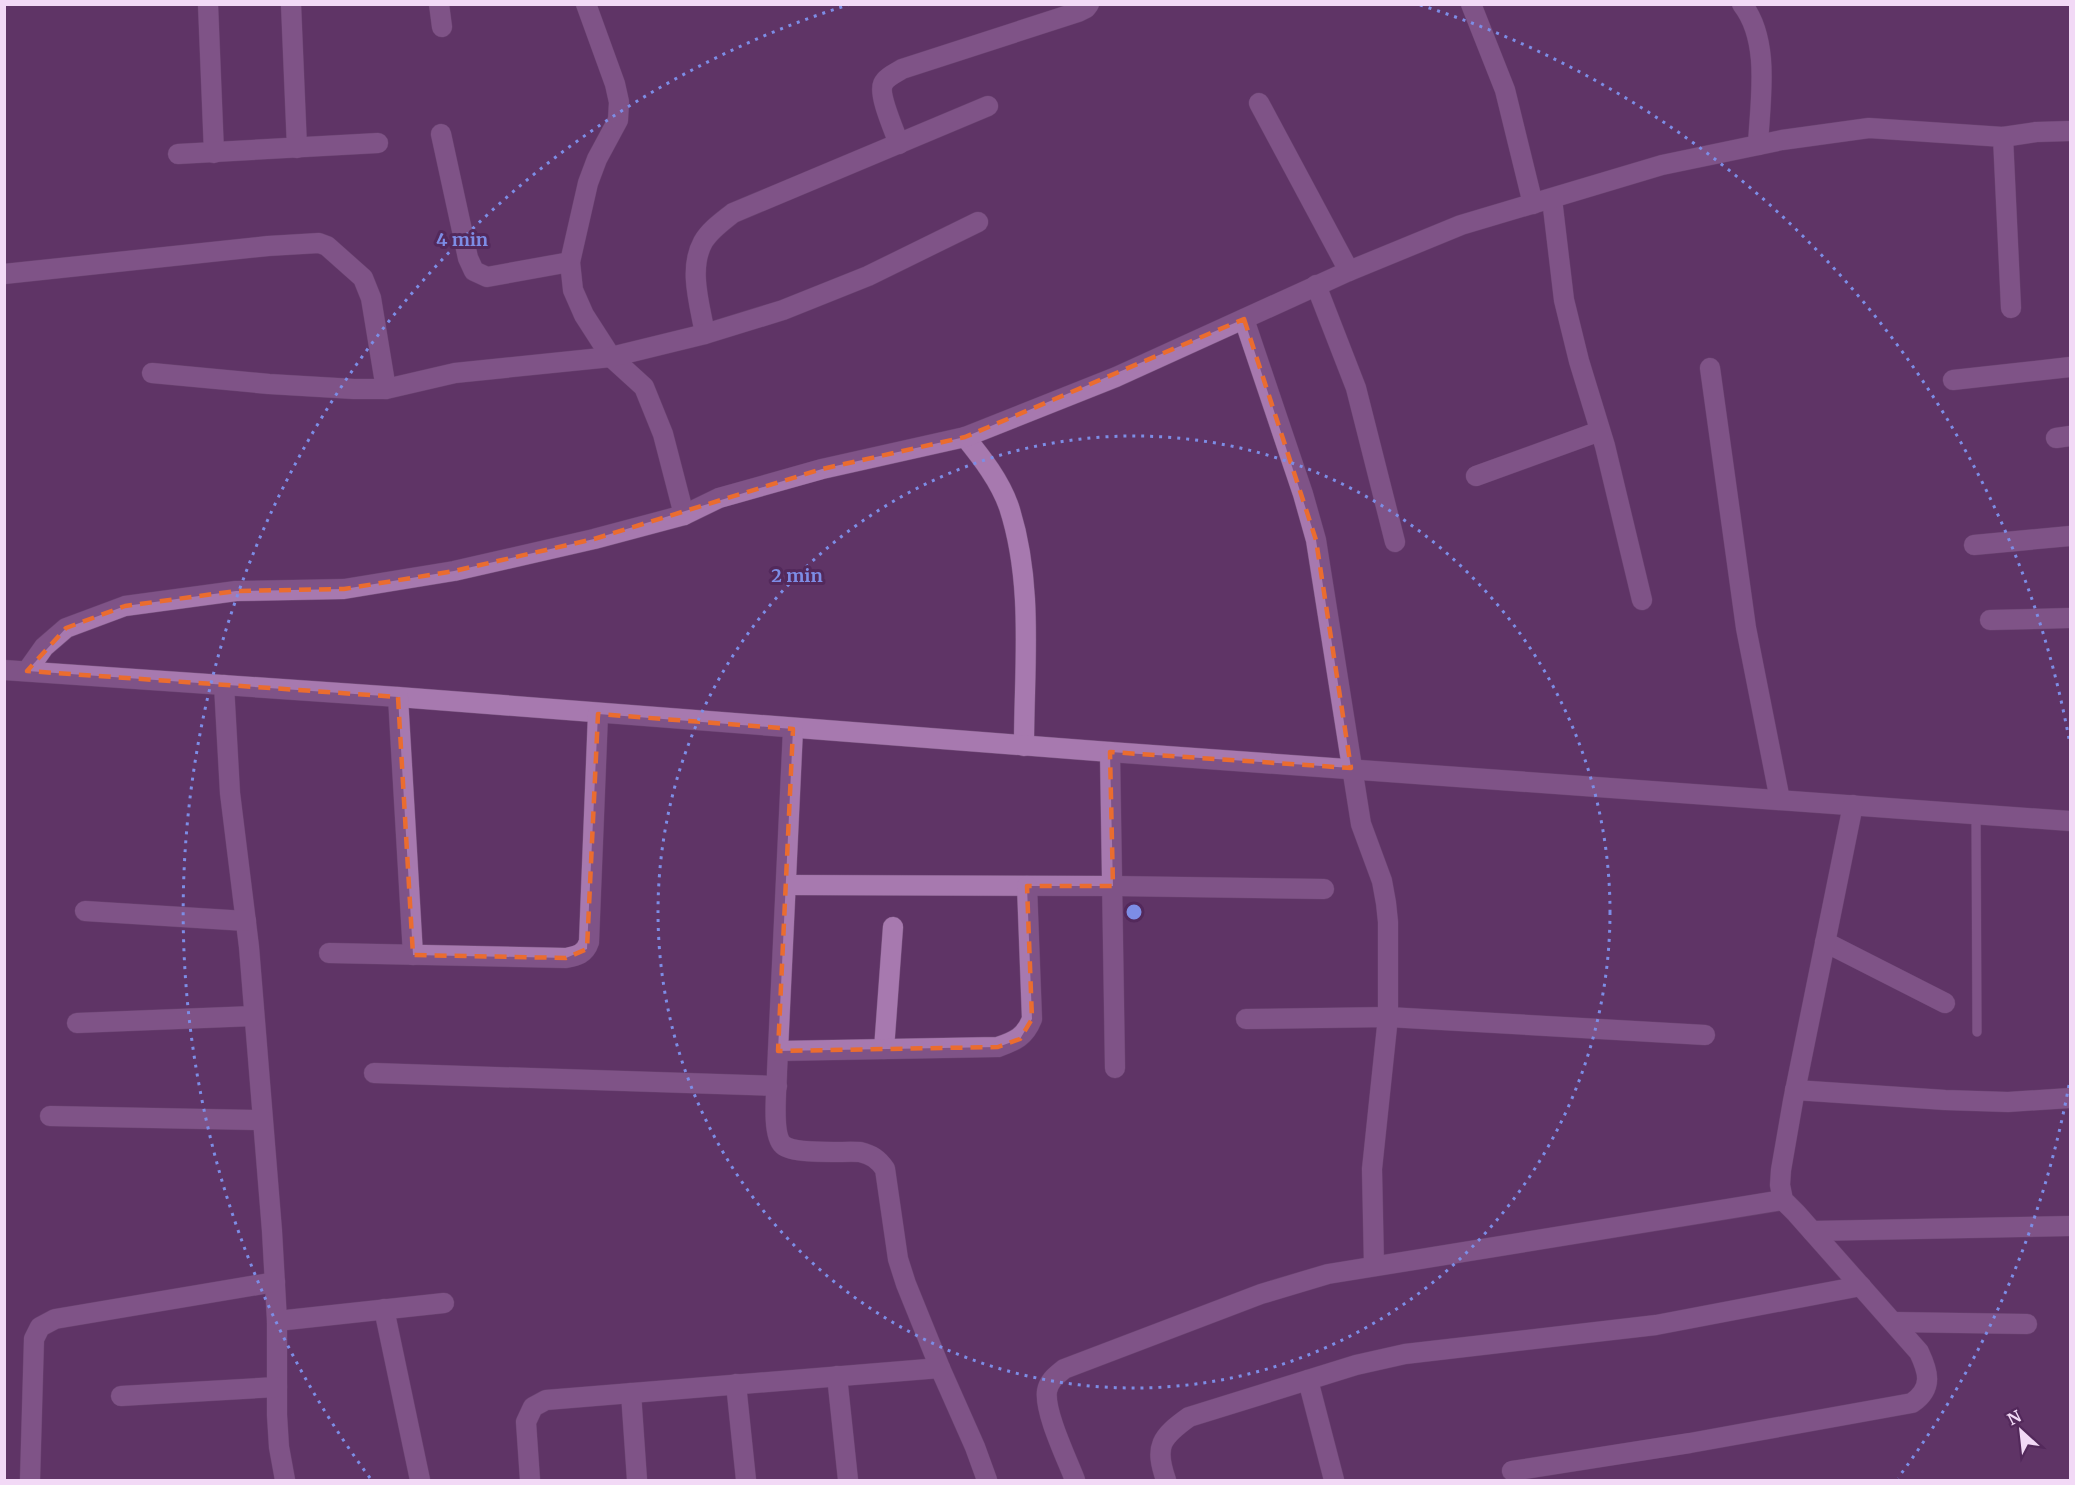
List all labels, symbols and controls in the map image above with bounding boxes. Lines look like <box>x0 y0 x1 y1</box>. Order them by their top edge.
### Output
text: 4 min <box>436 228 488 251</box>
text: 2 min <box>771 564 823 587</box>
centre of rings <box>1124 902 1144 922</box>
north arrow <box>1991 1401 2051 1461</box>
text: N <box>2004 1406 2025 1429</box>

